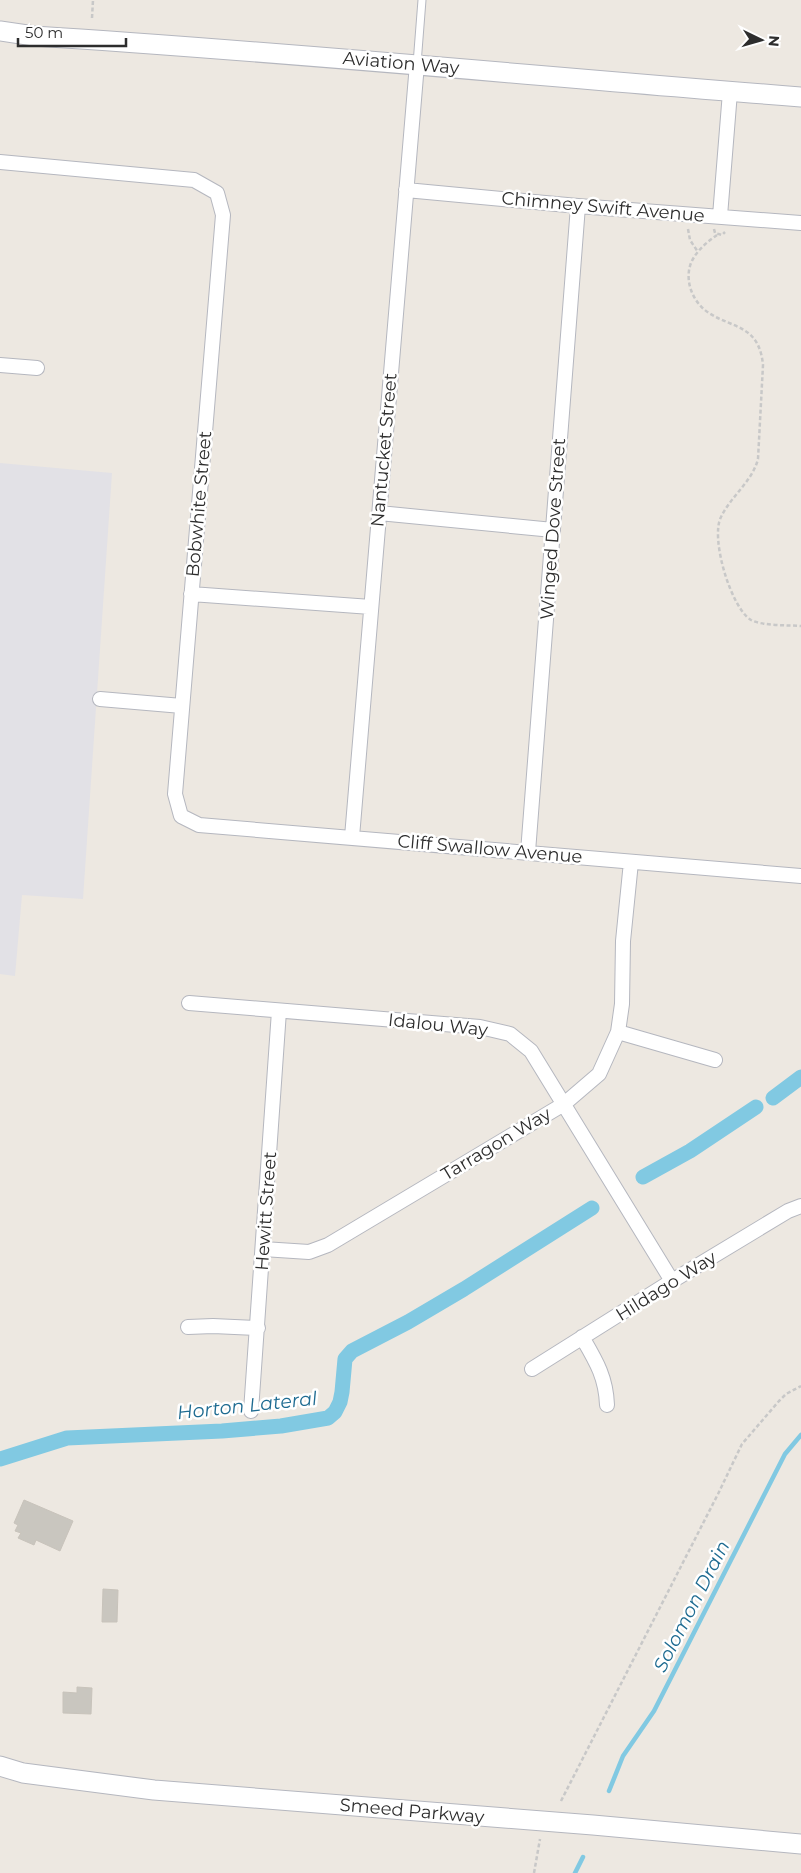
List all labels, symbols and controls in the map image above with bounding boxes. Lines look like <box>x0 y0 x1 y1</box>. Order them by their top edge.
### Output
scale bar <box>18 15 125 47</box>
north arrow <box>736 15 786 65</box>
text: 50 m <box>25 23 63 42</box>
text: N <box>764 35 783 48</box>
street label: Aviation Way <box>342 47 460 79</box>
street label: Chimney Swift Avenue <box>500 187 706 227</box>
street label: Nantucket Street <box>366 372 402 528</box>
street label: Bobwhite Street <box>182 430 216 578</box>
street label: Winged Dove Street <box>536 437 570 621</box>
street label: Cliff Swallow Avenue <box>397 830 584 868</box>
street label: Idalou Way <box>387 1009 489 1041</box>
street label: Tarragon Way <box>437 1102 555 1185</box>
street label: Hewitt Street <box>251 1151 281 1271</box>
street label: Hildago Way <box>612 1246 721 1326</box>
water label: Horton Lateral <box>176 1387 319 1424</box>
water label: Solomon Drain <box>648 1537 734 1676</box>
street label: Smeed Parkway <box>339 1794 485 1828</box>

